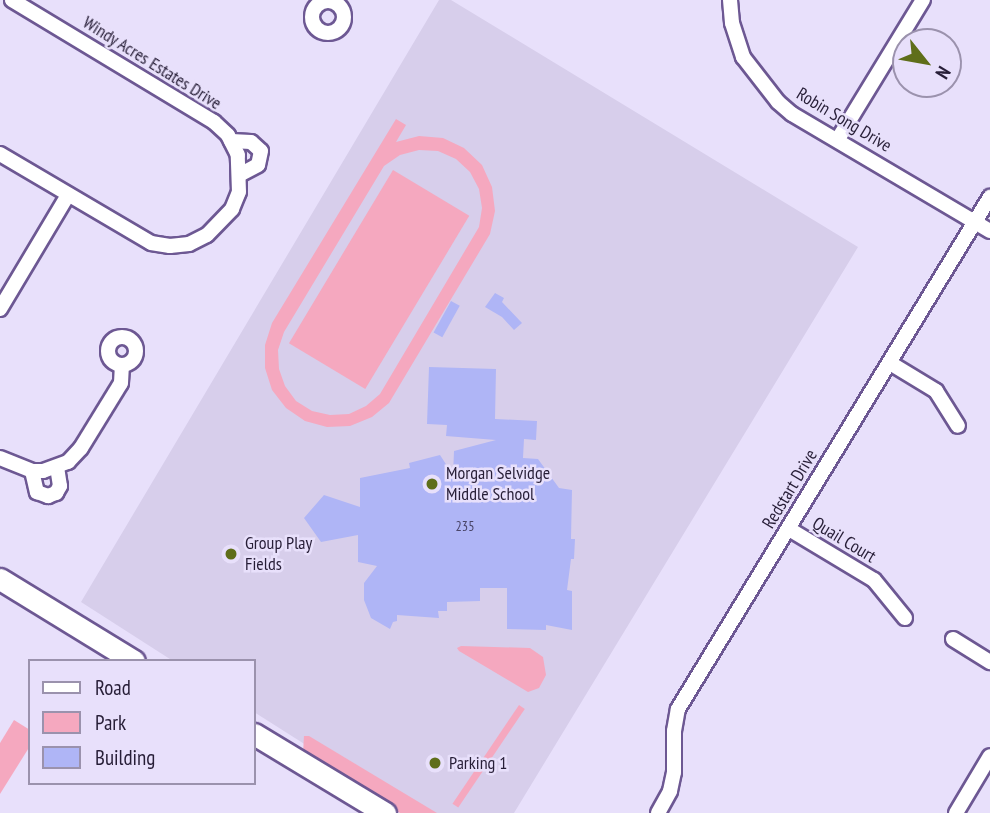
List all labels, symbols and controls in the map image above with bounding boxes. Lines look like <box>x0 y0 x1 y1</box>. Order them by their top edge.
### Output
street label: Windy Acres Estates Drive <box>78 11 226 115</box>
north arrow <box>892 28 962 98</box>
text: N <box>930 62 956 83</box>
street label: Robin Song Drive <box>793 83 895 157</box>
street label: Redstart Drive <box>758 446 822 532</box>
place label: Morgan Selvidge Middle School <box>446 463 550 505</box>
marker: Morgan Selvidge Middle School <box>424 476 440 492</box>
street label: Quail Court <box>808 513 880 567</box>
house number: 235 <box>456 518 474 534</box>
place label: Group Play Fields <box>245 533 312 576</box>
marker: Group Play Fields <box>223 546 239 562</box>
legend <box>28 659 256 785</box>
text: Road <box>95 674 131 701</box>
text: Park <box>95 709 126 736</box>
text: Building <box>95 744 155 771</box>
place label: Parking 1 <box>449 752 507 774</box>
marker: Parking 1 <box>427 755 443 771</box>

